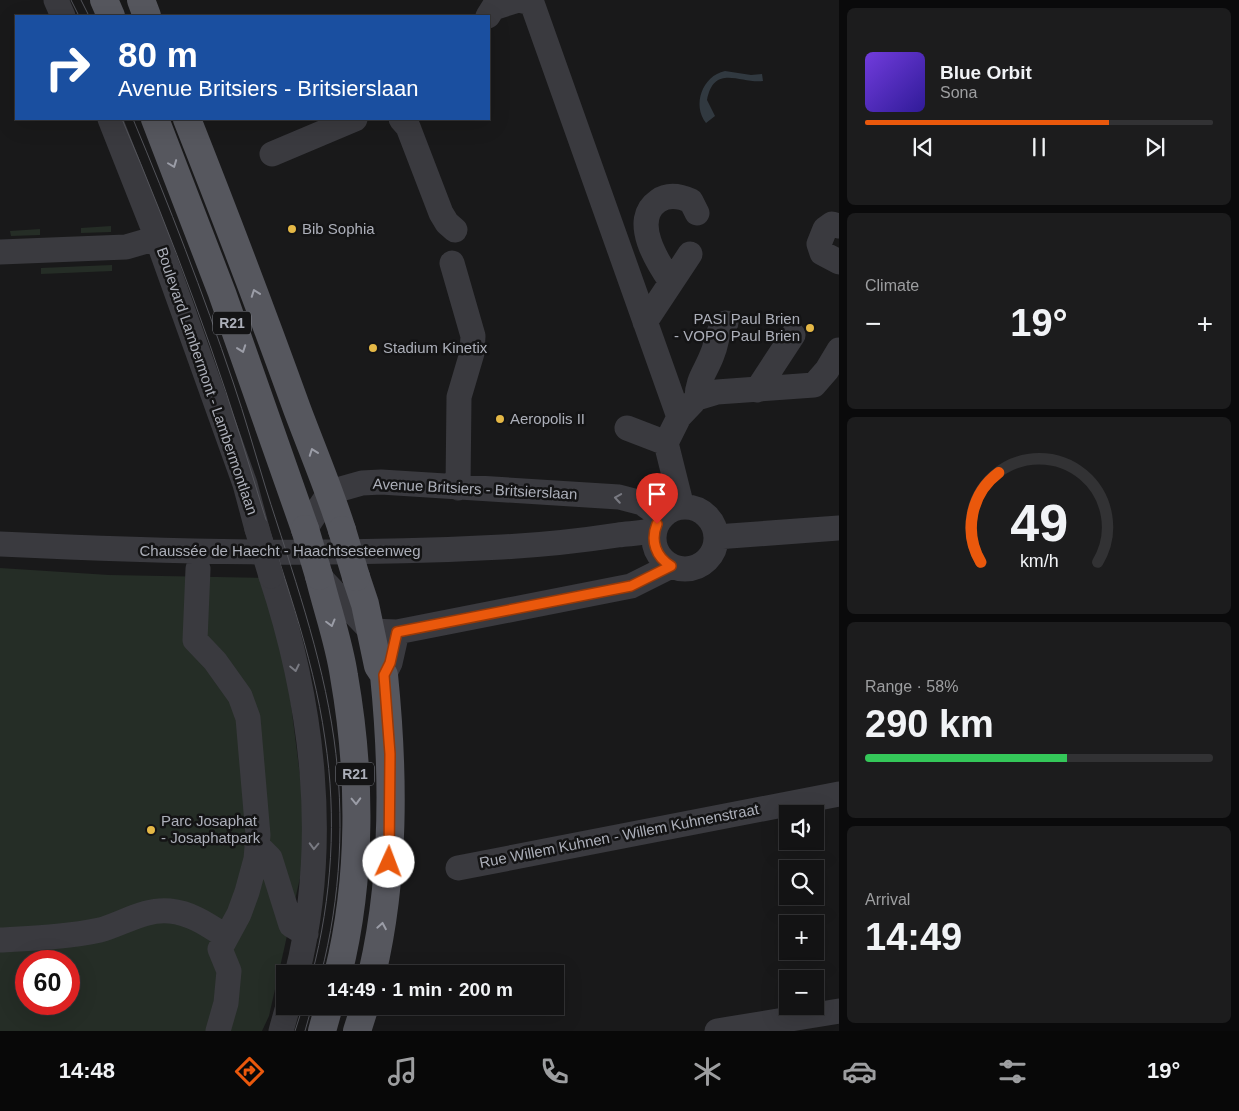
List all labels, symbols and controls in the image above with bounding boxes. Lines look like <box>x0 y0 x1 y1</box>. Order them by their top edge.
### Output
icon: right <box>35 35 100 100</box>
text: 80 m <box>118 35 198 74</box>
text: Blue Orbit <box>940 62 1032 83</box>
text: Avenue Britsiers - Britsierslaan <box>118 76 418 101</box>
text: Sona <box>940 84 977 101</box>
icon: previous <box>909 133 937 161</box>
icon: pause <box>1025 133 1053 161</box>
icon: next <box>1141 133 1169 161</box>
one-way arrow <box>166 159 177 168</box>
place label: Bib Sophia <box>302 220 375 237</box>
marker: Bib Sophia <box>286 223 298 235</box>
street label: Boulevard Lambermont - Lambermontlaan <box>154 245 261 517</box>
text: Climate <box>865 277 919 294</box>
one-way arrow <box>251 290 261 298</box>
text: 19° <box>1010 302 1068 344</box>
text: − <box>865 308 881 339</box>
text: + <box>1197 308 1213 339</box>
place label: PASI Paul Brien - VOPO Paul Brien <box>674 310 800 344</box>
road number: R21 <box>213 312 251 334</box>
marker: PASI Paul Brien - VOPO Paul Brien <box>804 322 816 334</box>
place label: Stadium Kinetix <box>383 339 488 356</box>
marker: Stadium Kinetix <box>367 342 379 354</box>
one-way arrow <box>236 345 246 353</box>
place label: Aeropolis II <box>510 410 585 427</box>
marker: Aeropolis II <box>494 413 506 425</box>
one-way arrow <box>309 448 319 456</box>
pin <box>636 473 678 524</box>
street label: Avenue Britsiers - Britsierslaan <box>372 475 578 502</box>
icon: arrive <box>643 480 671 508</box>
one-way arrow <box>614 493 622 504</box>
text: 49 <box>1010 494 1068 552</box>
street label: Chaussée de Haecht - Haachtsesteenweg <box>139 542 421 559</box>
text: km/h <box>1020 551 1058 571</box>
one-way arrow <box>325 619 336 628</box>
one-way arrow <box>289 663 300 672</box>
text: Range · 58% <box>865 678 958 695</box>
text: 290 km <box>865 703 994 745</box>
road number: R21 <box>336 762 374 786</box>
one-way arrow <box>351 797 362 805</box>
street label: Rue Willem Kuhnen - Willem Kuhnenstraat <box>478 800 761 871</box>
map controls <box>779 805 824 1015</box>
button: sound <box>779 805 824 850</box>
place label: Parc Josaphat - Josaphatpark <box>161 812 261 846</box>
marker: Parc Josaphat - Josaphatpark <box>145 824 157 836</box>
position arrow <box>362 835 414 887</box>
one-way arrow <box>309 842 319 850</box>
button: search <box>779 860 824 905</box>
text: Arrival <box>865 891 910 908</box>
button: + <box>779 915 824 960</box>
text: 14:49 <box>865 916 962 958</box>
one-way arrow <box>376 922 386 930</box>
speed limit sign: 60 <box>15 950 80 1015</box>
button: − <box>779 970 824 1015</box>
text: 14:49 · 1 min · 200 m <box>327 979 513 1000</box>
icon: directions <box>232 1054 267 1089</box>
icon: music <box>385 1054 420 1089</box>
icon: phone <box>537 1054 572 1089</box>
icon: climate <box>690 1054 725 1089</box>
icon: car <box>842 1054 877 1089</box>
icon: filters <box>995 1054 1030 1089</box>
text: 14:48 <box>59 1058 115 1083</box>
text: 19° <box>1147 1058 1180 1083</box>

